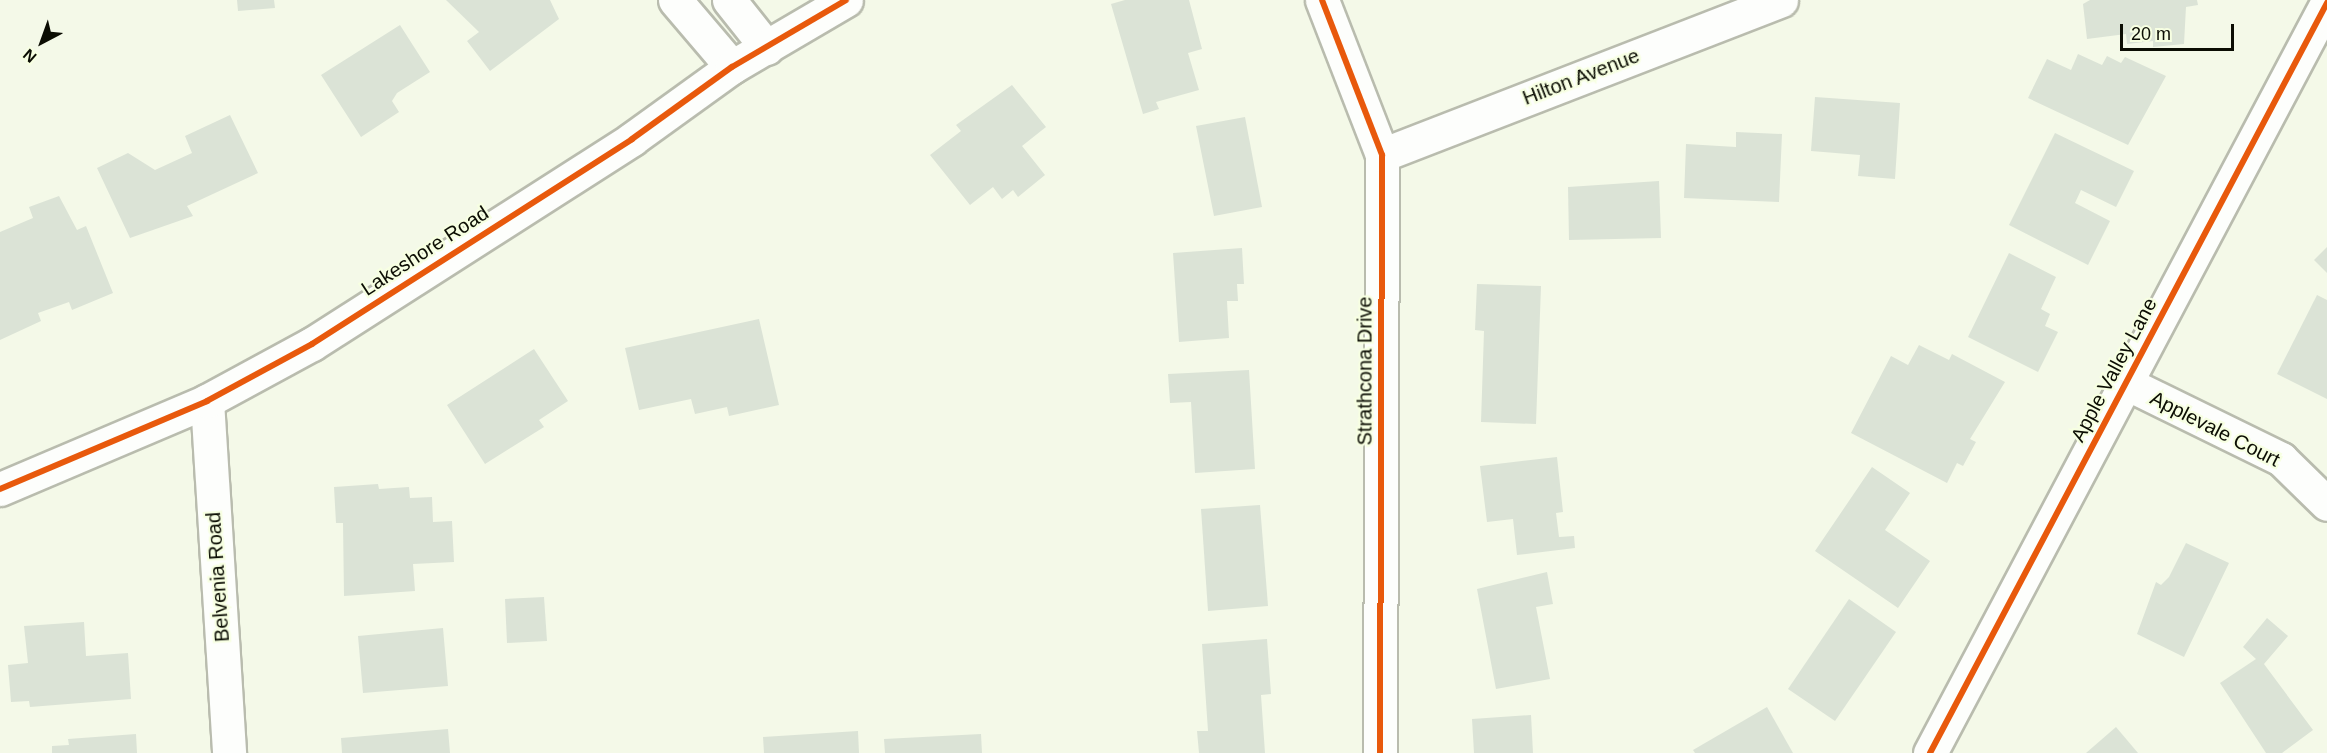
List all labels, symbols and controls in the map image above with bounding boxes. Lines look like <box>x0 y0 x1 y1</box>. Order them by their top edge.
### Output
north arrow <box>12 12 72 72</box>
scale bar <box>2123 12 2237 50</box>
text: 20 m <box>2131 24 2171 44</box>
street label: Hilton Avenue <box>1519 44 1643 110</box>
text: N <box>20 46 40 66</box>
street label: Lakeshore Road <box>357 201 493 301</box>
street label: Apple Valley Lane <box>2066 294 2162 446</box>
street label: Strathcona Drive <box>1353 297 1377 445</box>
street label: Applevale Court <box>2146 386 2284 472</box>
street label: Belvenia Road <box>201 511 235 643</box>

